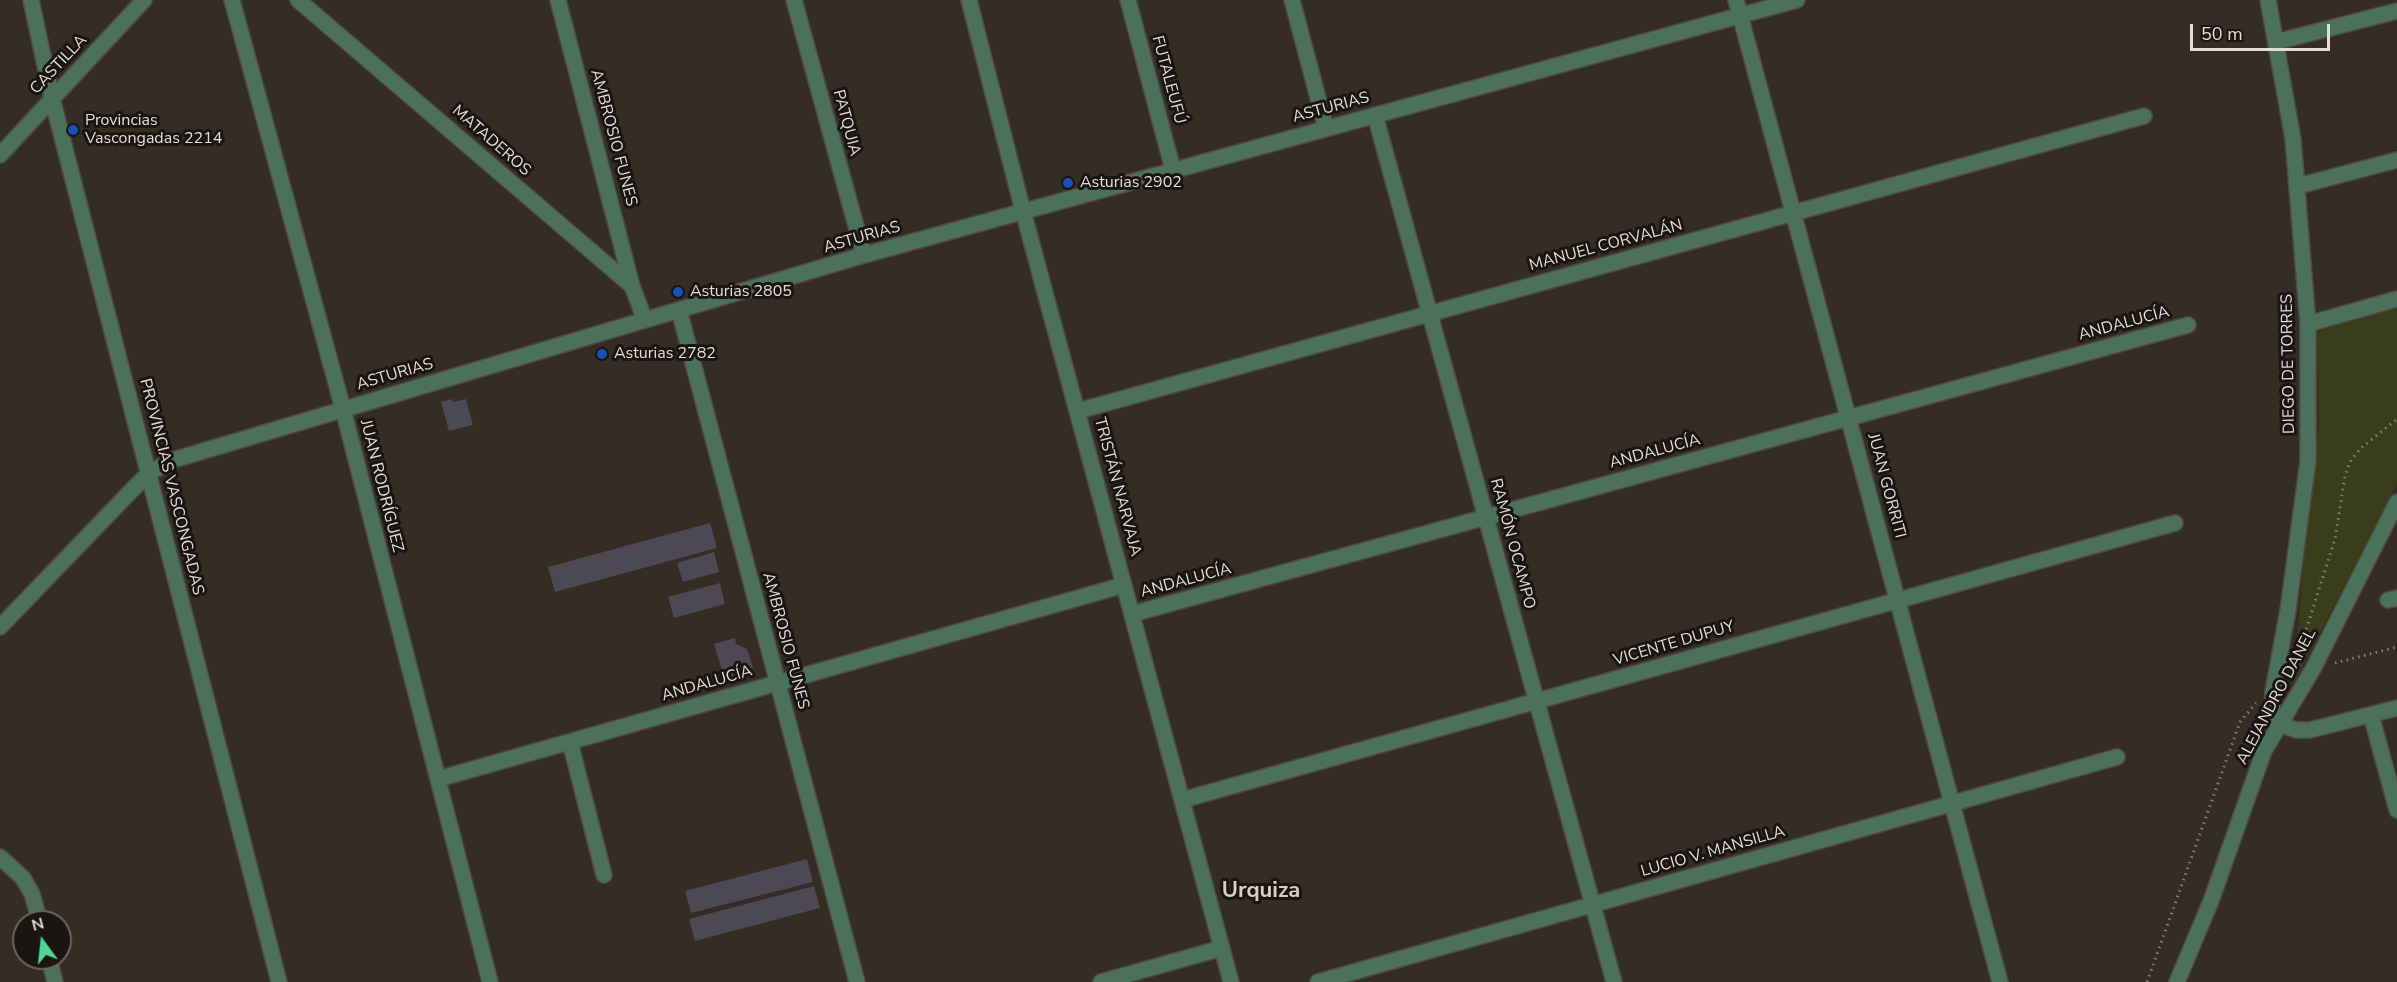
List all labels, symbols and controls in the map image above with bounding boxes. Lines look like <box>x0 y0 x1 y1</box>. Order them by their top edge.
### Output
scale bar <box>2193 12 2332 50</box>
text: 50 m <box>2201 22 2243 46</box>
street label: CASTILLA <box>27 31 91 99</box>
street label: FUTALEUFÚ <box>1147 34 1189 126</box>
street label: AMBROSIO FUNES <box>586 68 640 208</box>
street label: PATQUIA <box>828 88 864 158</box>
street label: ASTURIAS <box>1291 89 1371 127</box>
street label: MATADEROS <box>448 102 534 180</box>
place label: Provincias Vascongadas 2214 <box>85 111 222 149</box>
marker: Provincias Vascongadas 2214 <box>66 123 80 137</box>
place label: Asturias 2902 <box>1080 173 1182 193</box>
marker: Asturias 2902 <box>1061 176 1075 190</box>
street label: MANUEL CORVALÁN <box>1527 216 1685 276</box>
street label: ASTURIAS <box>822 218 902 258</box>
place label: Asturias 2805 <box>690 282 792 302</box>
marker: Asturias 2805 <box>671 285 685 299</box>
street label: DIEGO DE TORRES <box>2278 294 2300 434</box>
street label: ANDALUCÍA <box>2076 303 2172 345</box>
place label: Asturias 2782 <box>614 344 716 364</box>
marker: Asturias 2782 <box>595 347 609 361</box>
street label: ASTURIAS <box>355 355 435 395</box>
street label: PROVINCIAS VASCONGADAS <box>135 377 207 597</box>
street label: TRISTÁN NARVAJA <box>1089 415 1145 559</box>
street label: JUAN RODRÍGUEZ <box>355 418 407 554</box>
street label: ANDALUCÍA <box>1607 431 1703 473</box>
street label: JUAN GORRITI <box>1863 432 1909 540</box>
street label: RAMÓN OCAMPO <box>1485 477 1539 611</box>
street label: ANDALUCÍA <box>1138 560 1234 602</box>
street label: AMBROSIO FUNES <box>758 571 812 711</box>
street label: VICENTE DUPUY <box>1611 618 1737 670</box>
street label: ALEJANDRO DANEL <box>2233 626 2321 768</box>
street label: ANDALUCÍA <box>660 662 754 706</box>
street label: LUCIO V. MANSILLA <box>1639 822 1787 882</box>
district label: Urquiza <box>1222 879 1300 905</box>
north arrow <box>12 910 72 970</box>
text: N <box>29 912 46 937</box>

